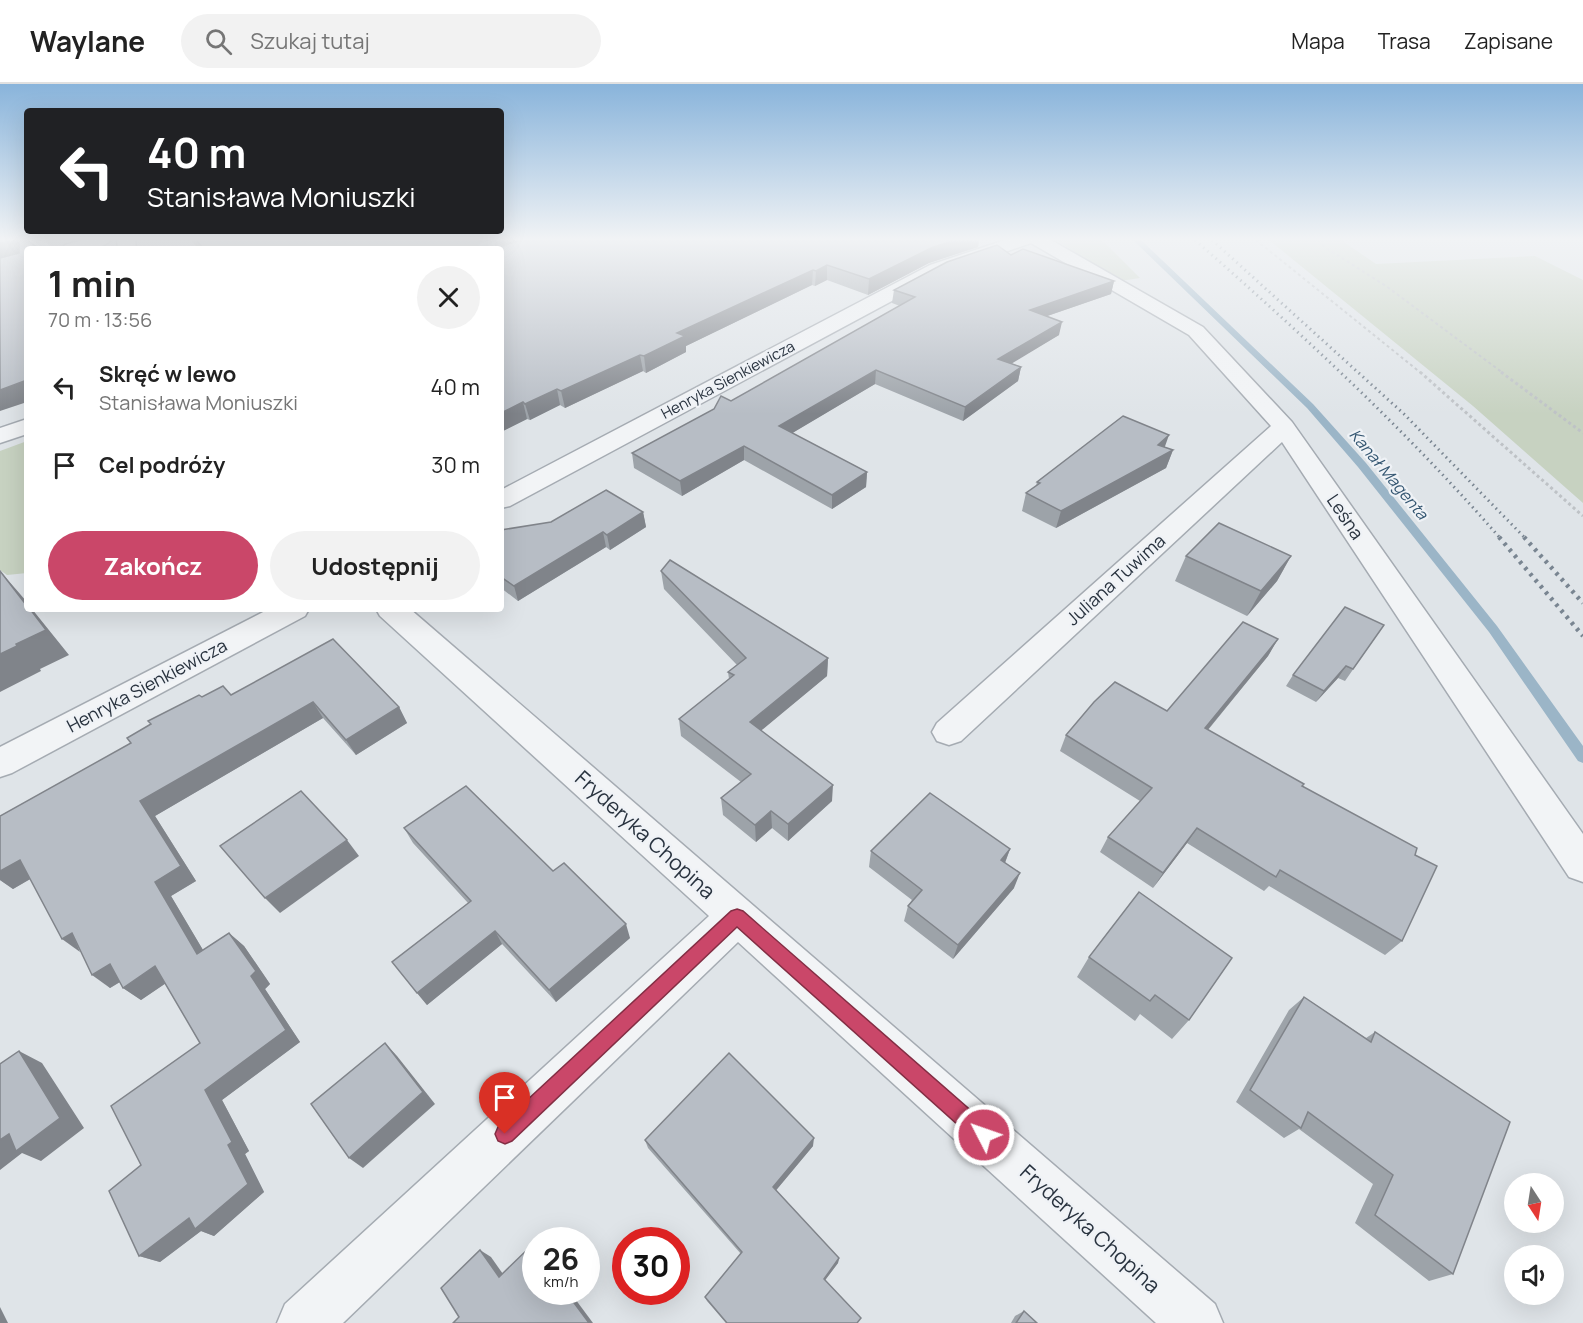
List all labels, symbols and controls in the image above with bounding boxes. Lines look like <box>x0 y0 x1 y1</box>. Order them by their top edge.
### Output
search box <box>181 14 601 68</box>
text: Waylane <box>30 22 145 60</box>
icon: search <box>202 25 235 58</box>
text: Szukaj tutaj <box>250 26 370 56</box>
text: Mapa <box>1291 27 1345 55</box>
text: Trasa <box>1378 27 1431 55</box>
text: Zapisane <box>1464 27 1553 55</box>
text: 40 m <box>147 123 246 181</box>
icon: left <box>48 132 126 210</box>
text: Stanisława Moniuszki <box>147 178 416 215</box>
text: 1 min <box>48 259 136 308</box>
button: close <box>417 266 480 329</box>
text: 70 m · 13:56 <box>48 306 153 333</box>
street label: Henryka Sienkiewicza <box>657 335 798 424</box>
text: Skręć w lewo <box>99 359 236 389</box>
icon: left <box>48 371 81 404</box>
text: 40 m <box>431 372 480 402</box>
text: Stanisława Moniuszki <box>99 389 298 416</box>
water label: Kanał Magenta <box>1345 424 1434 525</box>
icon: arrive <box>48 449 81 482</box>
text: Cel podróży <box>99 450 225 480</box>
text: 30 m <box>431 450 480 480</box>
street label: Leśna <box>1322 489 1370 544</box>
street label: Juliana Tuwima <box>1061 528 1170 630</box>
button: Zakończ <box>48 531 258 600</box>
button: Udostępnij <box>270 531 480 600</box>
street label: Henryka Sienkiewicza <box>62 633 231 738</box>
street label: Fryderyka Chopina <box>570 764 722 905</box>
pin <box>479 1072 530 1134</box>
icon: arrive <box>488 1081 521 1114</box>
position arrow <box>952 1103 1016 1167</box>
street label: Fryderyka Chopina <box>1015 1158 1167 1299</box>
north arrow <box>1504 1173 1564 1233</box>
map controls <box>1504 1173 1564 1305</box>
speed limit sign: 30 <box>612 1227 690 1305</box>
text: 26 <box>543 1238 579 1279</box>
button: sound <box>1504 1245 1564 1305</box>
text: km/h <box>544 1271 578 1292</box>

